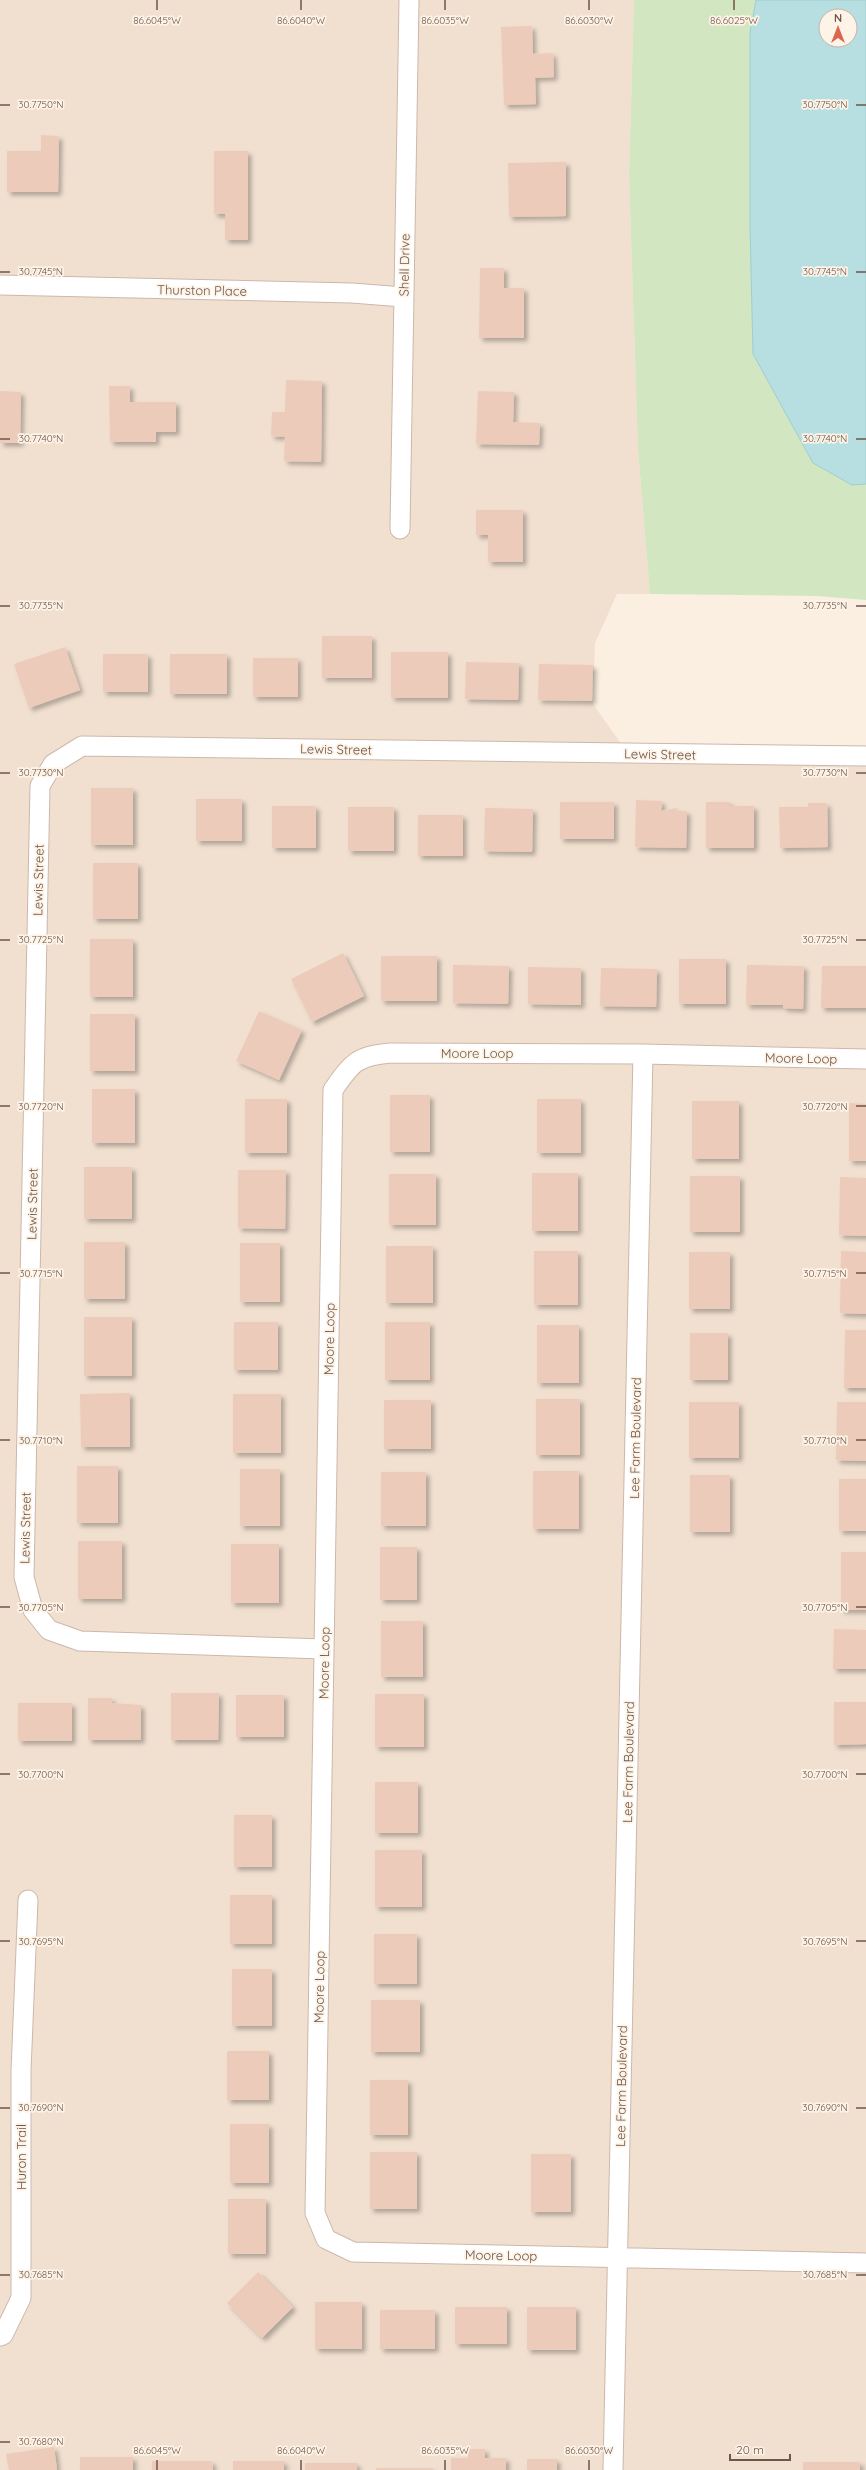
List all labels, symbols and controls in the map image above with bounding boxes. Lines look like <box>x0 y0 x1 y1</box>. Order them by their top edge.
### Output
north arrow <box>818 8 858 48</box>
text: N <box>834 11 842 25</box>
text: 86.6045°W <box>133 14 181 27</box>
text: 86.6040°W <box>277 14 325 27</box>
text: 86.6035°W <box>421 14 469 27</box>
text: 86.6030°W <box>565 14 613 27</box>
text: 86.6025°W <box>710 14 758 27</box>
text: 30.7750°N <box>18 98 64 111</box>
text: 30.7750°N <box>802 98 848 111</box>
street label: Shell Drive <box>395 233 413 297</box>
text: 30.7745°N <box>19 265 63 278</box>
text: 30.7745°N <box>803 265 847 278</box>
street label: Thurston Place <box>157 281 247 299</box>
text: 30.7740°N <box>19 432 63 445</box>
text: 30.7740°N <box>803 432 847 445</box>
text: 30.7735°N <box>19 599 63 612</box>
text: 30.7735°N <box>803 599 847 612</box>
street label: Lewis Street <box>300 740 372 758</box>
street label: Lewis Street <box>624 745 696 763</box>
text: 30.7730°N <box>18 766 64 779</box>
text: 30.7730°N <box>802 766 848 779</box>
street label: Lewis Street <box>29 844 47 916</box>
text: 30.7725°N <box>19 933 63 946</box>
text: 30.7725°N <box>803 933 847 946</box>
street label: Moore Loop <box>441 1045 513 1061</box>
street label: Moore Loop <box>765 1049 838 1067</box>
text: 30.7720°N <box>18 1100 64 1113</box>
text: 30.7720°N <box>802 1100 848 1113</box>
street label: Lewis Street <box>23 1168 41 1240</box>
text: 30.7715°N <box>19 1267 63 1280</box>
text: 30.7715°N <box>803 1267 847 1280</box>
street label: Moore Loop <box>320 1302 338 1375</box>
street label: Lee Farm Boulevard <box>626 1377 644 1499</box>
text: 30.7710°N <box>19 1434 63 1447</box>
text: 30.7710°N <box>803 1434 847 1447</box>
street label: Lewis Street <box>16 1492 34 1564</box>
text: 30.7705°N <box>18 1601 64 1614</box>
text: 30.7705°N <box>802 1601 848 1614</box>
street label: Moore Loop <box>315 1626 333 1699</box>
street label: Lee Farm Boulevard <box>619 1701 637 1823</box>
text: 30.7700°N <box>18 1768 64 1781</box>
text: 30.7700°N <box>802 1768 848 1781</box>
text: 30.7695°N <box>19 1935 63 1948</box>
text: 30.7695°N <box>803 1935 847 1948</box>
street label: Moore Loop <box>310 1950 328 2023</box>
street label: Lee Farm Boulevard <box>612 2025 630 2147</box>
text: 30.7690°N <box>18 2101 64 2114</box>
text: 30.7690°N <box>802 2101 848 2114</box>
street label: Huron Trail <box>13 2124 29 2190</box>
street label: Moore Loop <box>465 2246 538 2264</box>
text: 30.7685°N <box>19 2268 63 2281</box>
text: 30.7685°N <box>803 2268 847 2281</box>
text: 30.7680°N <box>18 2435 64 2448</box>
scale bar <box>730 2436 790 2462</box>
text: 20 m <box>736 2442 764 2457</box>
text: 86.6045°W <box>133 2444 181 2457</box>
text: 86.6040°W <box>277 2444 325 2457</box>
text: 86.6035°W <box>421 2444 469 2457</box>
text: 86.6030°W <box>565 2444 613 2457</box>

